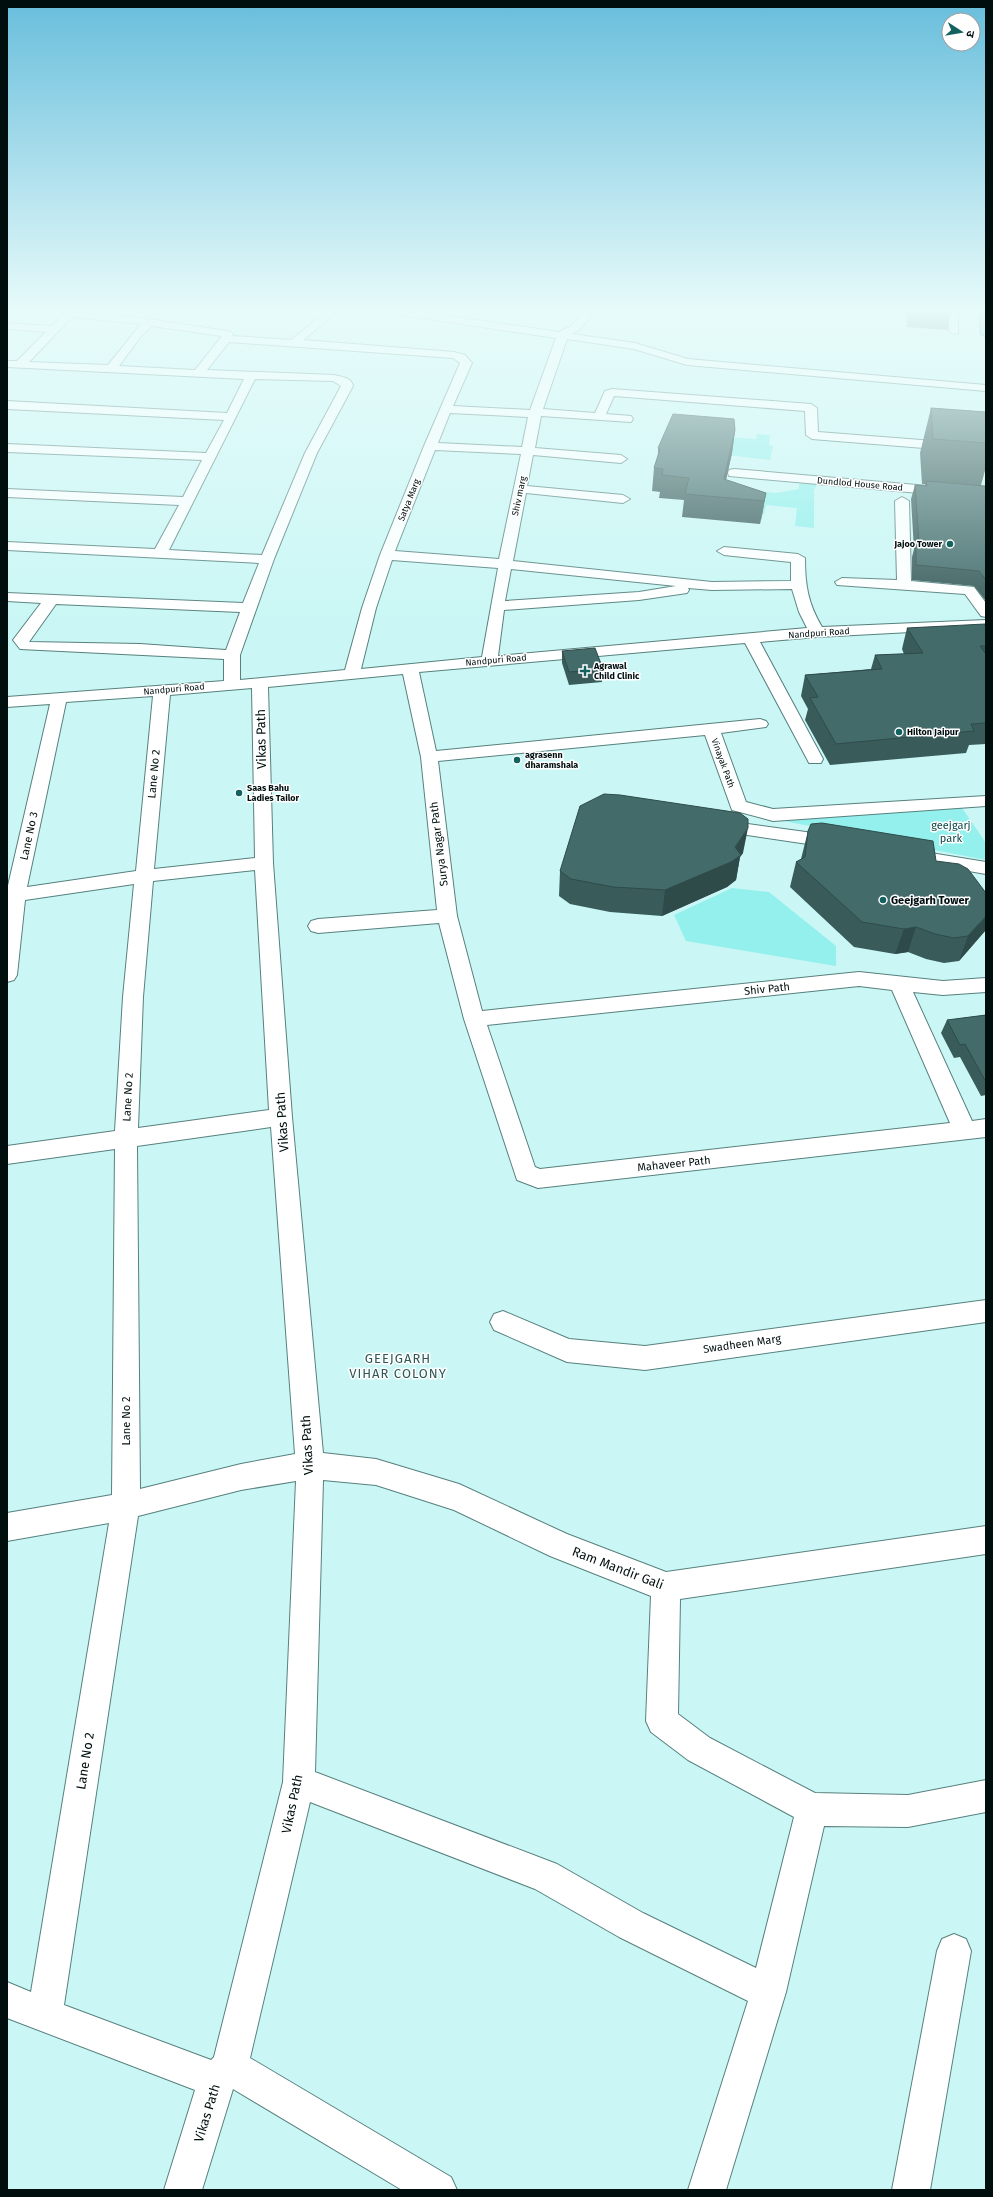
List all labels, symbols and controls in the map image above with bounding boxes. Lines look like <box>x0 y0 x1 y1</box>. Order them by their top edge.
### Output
north arrow <box>941 12 981 52</box>
text: उ <box>963 29 977 39</box>
street label: Shiv marg <box>510 475 528 517</box>
street label: Dundlod House Road <box>817 475 903 493</box>
street label: Satya Marg <box>396 477 422 523</box>
place label: Jajoo Tower <box>893 539 942 549</box>
marker: Jajoo Tower <box>945 539 955 549</box>
street label: Nandpuri Road <box>788 626 850 640</box>
street label: Nandpuri Road <box>465 652 527 668</box>
place label: Agrawal Child Clinic <box>593 661 640 681</box>
marker: Agrawal Child Clinic <box>579 665 591 677</box>
street label: Nandpuri Road <box>143 681 205 697</box>
street label: Vikas Path <box>253 709 269 769</box>
marker: Hilton Jaipur <box>894 727 904 737</box>
place label: Hilton Jaipur <box>907 727 959 737</box>
street label: Vinayak Path <box>709 737 737 789</box>
street label: Lane No 2 <box>145 749 163 799</box>
place label: agrasenn dharamshala <box>525 750 578 770</box>
marker: agrasenn dharamshala <box>512 755 522 765</box>
place label: Saas Bahu Ladies Tailor <box>247 783 300 803</box>
marker: Saas Bahu Ladies Tailor <box>234 788 244 798</box>
street label: Surya Nagar Path <box>427 801 451 887</box>
street label: Lane No 3 <box>18 811 40 861</box>
park label: geejgarj park <box>931 819 971 845</box>
place label: Geejgarh Tower <box>891 894 970 907</box>
marker: Geejgarh Tower <box>878 895 888 905</box>
street label: Shiv Path <box>743 980 791 998</box>
street label: Lane No 2 <box>120 1072 136 1122</box>
street label: Vikas Path <box>272 1092 292 1152</box>
street label: Mahaveer Path <box>637 1154 711 1174</box>
street label: Swadheen Marg <box>702 1332 782 1356</box>
district label: GEEJGARH VIHAR COLONY <box>349 1351 447 1381</box>
street label: Lane No 2 <box>120 1396 133 1446</box>
street label: Vikas Path <box>298 1415 316 1475</box>
street label: Ram Mandir Gali <box>570 1544 666 1592</box>
street label: Lane No 2 <box>73 1731 97 1791</box>
street label: Vikas Path <box>278 1773 306 1835</box>
street label: Vikas Path <box>191 2082 223 2144</box>

